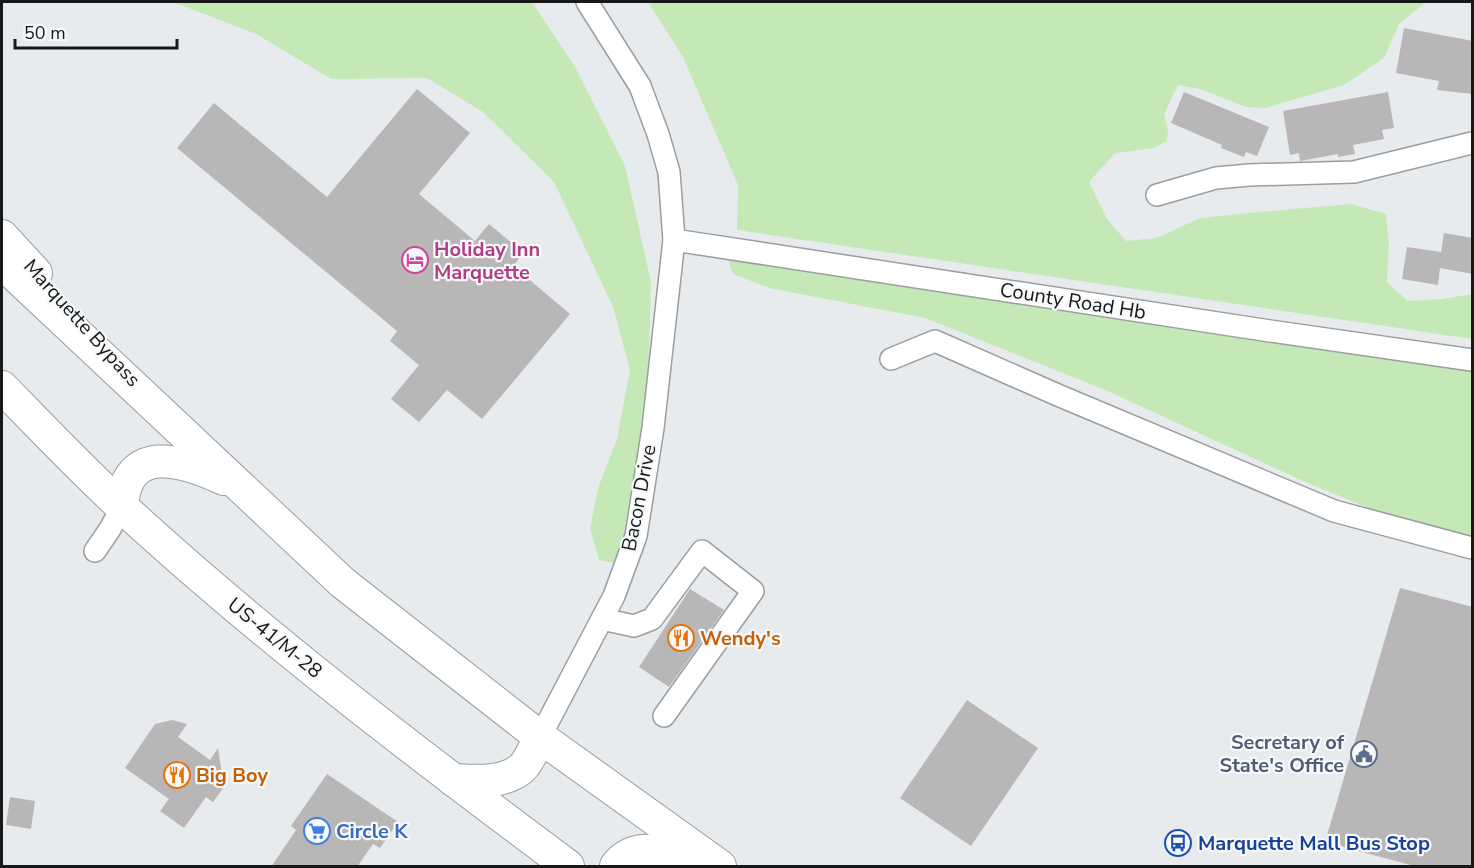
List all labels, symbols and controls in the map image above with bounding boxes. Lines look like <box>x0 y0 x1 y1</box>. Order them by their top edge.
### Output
scale bar <box>15 12 177 50</box>
text: 50 m <box>24 21 66 45</box>
place label: Holiday Inn Marquette <box>434 236 540 286</box>
hotel icon: Holiday Inn Marquette <box>400 245 430 275</box>
street label: Marquette Bypass <box>17 253 147 393</box>
street label: County Road Hb <box>998 276 1148 326</box>
street label: Bacon Drive <box>615 442 663 554</box>
street label: US-41/M-28 <box>222 591 328 685</box>
restaurant icon: Wendy's <box>666 623 696 653</box>
place label: Wendy's <box>700 625 781 652</box>
place label: Secretary of State's Office <box>1220 729 1345 779</box>
public building icon: Secretary of State's Office <box>1349 739 1379 769</box>
restaurant icon: Big Boy <box>162 760 192 790</box>
place label: Big Boy <box>196 762 268 789</box>
supermarket icon: Circle K <box>302 816 332 846</box>
place label: Circle K <box>336 818 408 845</box>
bus stop icon: Marquette Mall Bus Stop <box>1163 828 1193 858</box>
place label: Marquette Mall Bus Stop <box>1198 830 1430 857</box>

